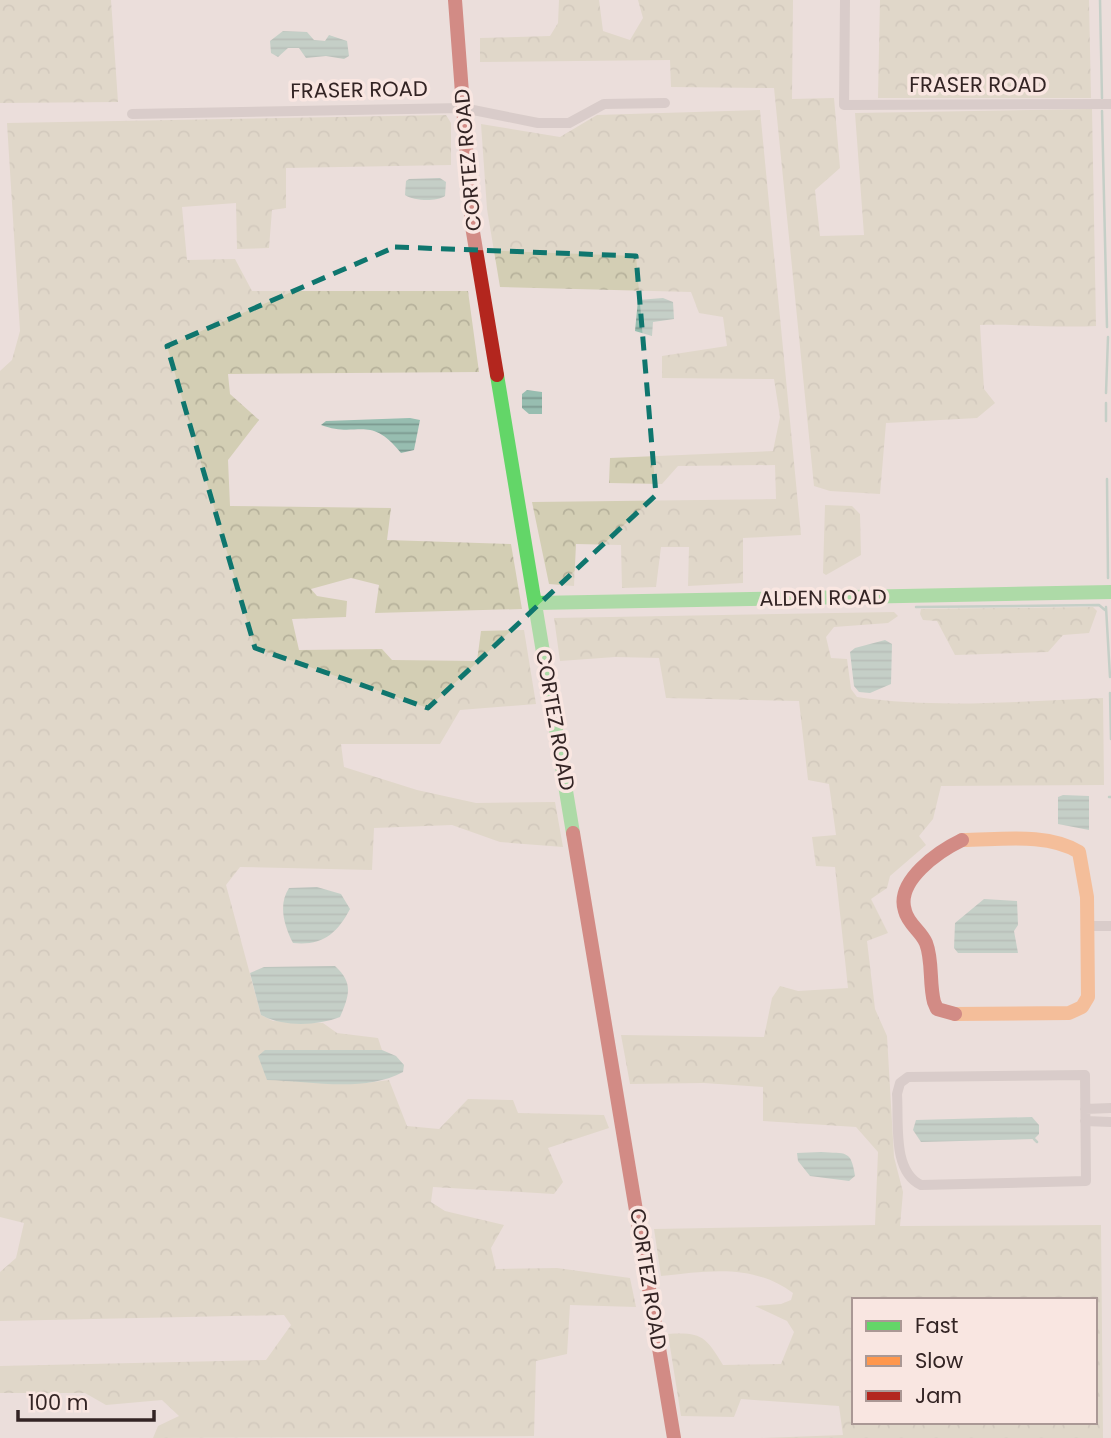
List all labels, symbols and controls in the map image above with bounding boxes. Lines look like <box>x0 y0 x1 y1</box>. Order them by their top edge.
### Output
street label: FRASER ROAD <box>909 70 1047 99</box>
street label: FRASER ROAD <box>290 74 428 105</box>
street label: CORTEZ ROAD <box>447 88 488 232</box>
street label: ALDEN ROAD <box>759 582 887 613</box>
street label: CORTEZ ROAD <box>529 647 582 793</box>
street label: CORTEZ ROAD <box>623 1206 674 1352</box>
legend <box>852 1298 1097 1424</box>
text: Fast <box>915 1311 958 1340</box>
text: Slow <box>915 1346 963 1375</box>
scale bar <box>18 1378 154 1422</box>
text: Jam <box>915 1381 962 1410</box>
text: 100 m <box>28 1388 88 1417</box>

